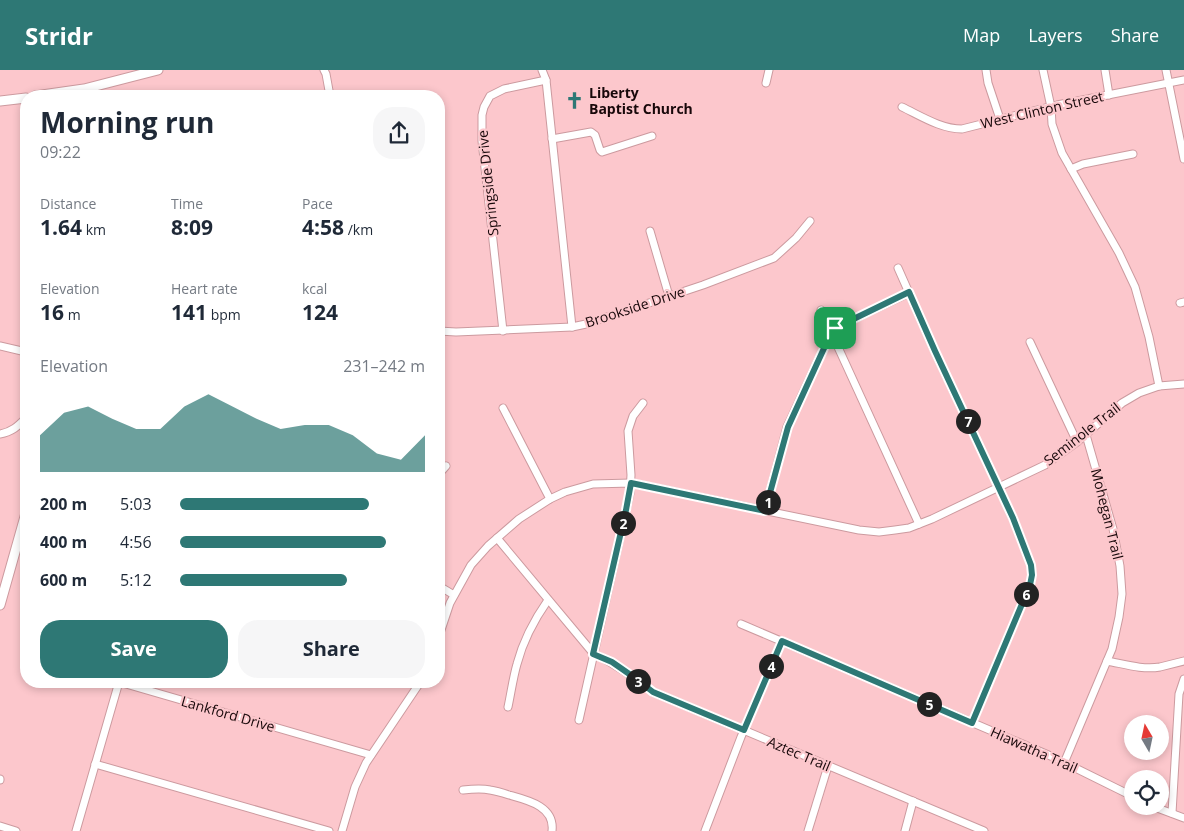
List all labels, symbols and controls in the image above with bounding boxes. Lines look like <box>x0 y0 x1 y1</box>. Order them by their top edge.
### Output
text: Stridr <box>25 19 93 52</box>
text: Map <box>963 23 1000 47</box>
text: Layers <box>1028 23 1083 47</box>
text: Share <box>1111 23 1159 47</box>
place label: Liberty Baptist Church <box>589 83 693 118</box>
street label: West Clinton Street <box>979 86 1105 133</box>
church icon: Liberty Baptist Church <box>565 91 585 111</box>
text: Morning run <box>40 103 214 141</box>
button: share <box>373 107 425 159</box>
street label: Springside Drive <box>472 129 503 237</box>
text: 09:22 <box>40 141 81 163</box>
text: Distance <box>40 194 96 213</box>
text: Time <box>171 194 203 213</box>
text: Pace <box>302 194 333 213</box>
text: 1.64 <box>40 213 82 241</box>
text: 8:09 <box>171 213 213 241</box>
text: 4:58 <box>302 213 344 241</box>
text: km <box>82 220 106 239</box>
text: /km <box>344 220 373 239</box>
text: Elevation <box>40 279 99 298</box>
text: Heart rate <box>171 279 238 298</box>
text: kcal <box>302 279 327 298</box>
street label: Brookside Drive <box>583 281 687 332</box>
text: 16 <box>40 298 64 326</box>
text: 141 <box>171 298 207 326</box>
text: 124 <box>302 298 338 326</box>
text: m <box>64 305 81 324</box>
text: bpm <box>207 305 241 324</box>
pin <box>814 307 856 349</box>
icon: arrive <box>821 314 849 342</box>
text: Elevation <box>40 355 108 377</box>
text: 231–242 m <box>343 355 425 377</box>
street label: Seminole Trail <box>1039 398 1124 470</box>
pin: 7 <box>956 408 980 434</box>
text: 7 <box>964 412 973 431</box>
street label: Mohegan Trail <box>1087 466 1128 561</box>
pin: 1 <box>756 490 780 514</box>
text: 200 m <box>40 493 87 515</box>
text: 5:03 <box>120 493 152 515</box>
text: 1 <box>764 493 773 512</box>
pin: 2 <box>610 510 636 536</box>
text: 2 <box>619 514 628 533</box>
text: 400 m <box>40 531 87 553</box>
text: 4:56 <box>120 531 152 553</box>
text: 600 m <box>40 569 87 591</box>
text: 5:12 <box>120 569 152 591</box>
pin: 6 <box>1014 582 1038 606</box>
text: 6 <box>1022 585 1031 604</box>
button: Save <box>40 620 228 678</box>
button: Share <box>238 620 425 678</box>
pin: 4 <box>758 654 784 678</box>
text: 4 <box>767 657 776 676</box>
pin: 3 <box>626 668 650 694</box>
text: 3 <box>634 672 643 691</box>
street label: Lankford Drive <box>179 691 277 736</box>
pin: 5 <box>916 692 942 716</box>
text: 5 <box>925 695 934 714</box>
north arrow <box>1124 715 1169 760</box>
map controls <box>1124 715 1169 815</box>
street label: Hiawatha Trail <box>988 722 1081 777</box>
street label: Aztec Trail <box>765 732 834 775</box>
button: locate <box>1124 770 1169 815</box>

